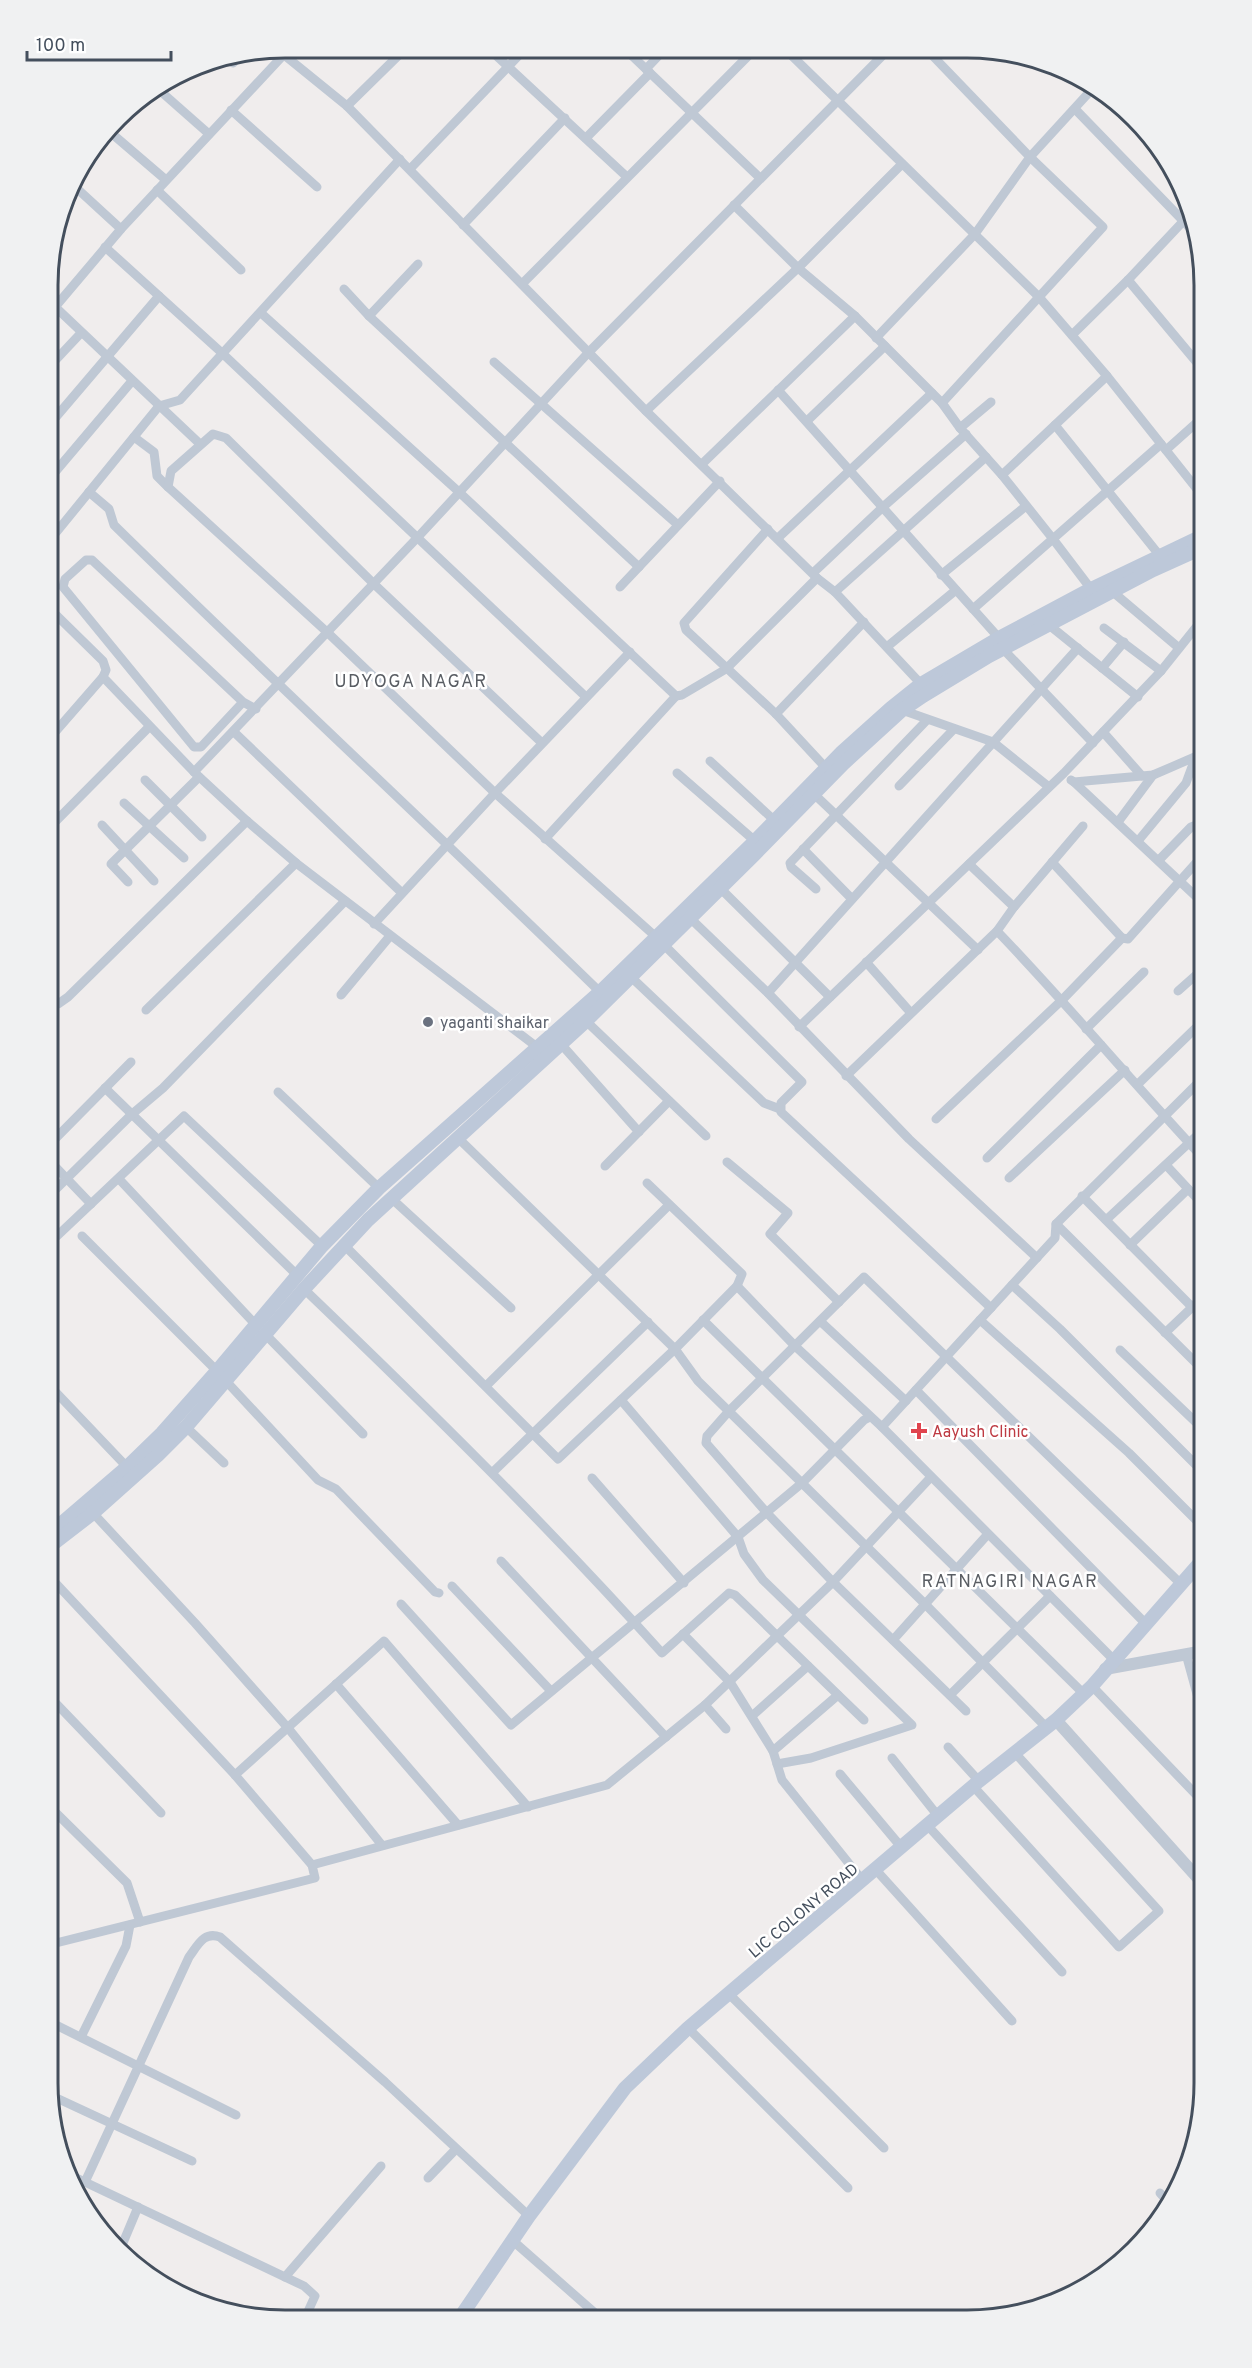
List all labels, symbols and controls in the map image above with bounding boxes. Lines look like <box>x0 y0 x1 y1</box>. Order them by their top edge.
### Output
scale bar <box>27 24 171 62</box>
text: 100 m <box>36 35 85 58</box>
district label: UDYOGA NAGAR <box>334 671 488 694</box>
place label: yaganti shaikar <box>440 1014 549 1034</box>
marker: yaganti shaikar <box>421 1015 435 1029</box>
marker: Aayush Clinic <box>910 1422 928 1440</box>
place label: Aayush Clinic <box>932 1423 1029 1443</box>
district label: RATNAGIRI NAGAR <box>922 1571 1098 1594</box>
street label: LIC COLONY ROAD <box>745 1860 863 1963</box>

